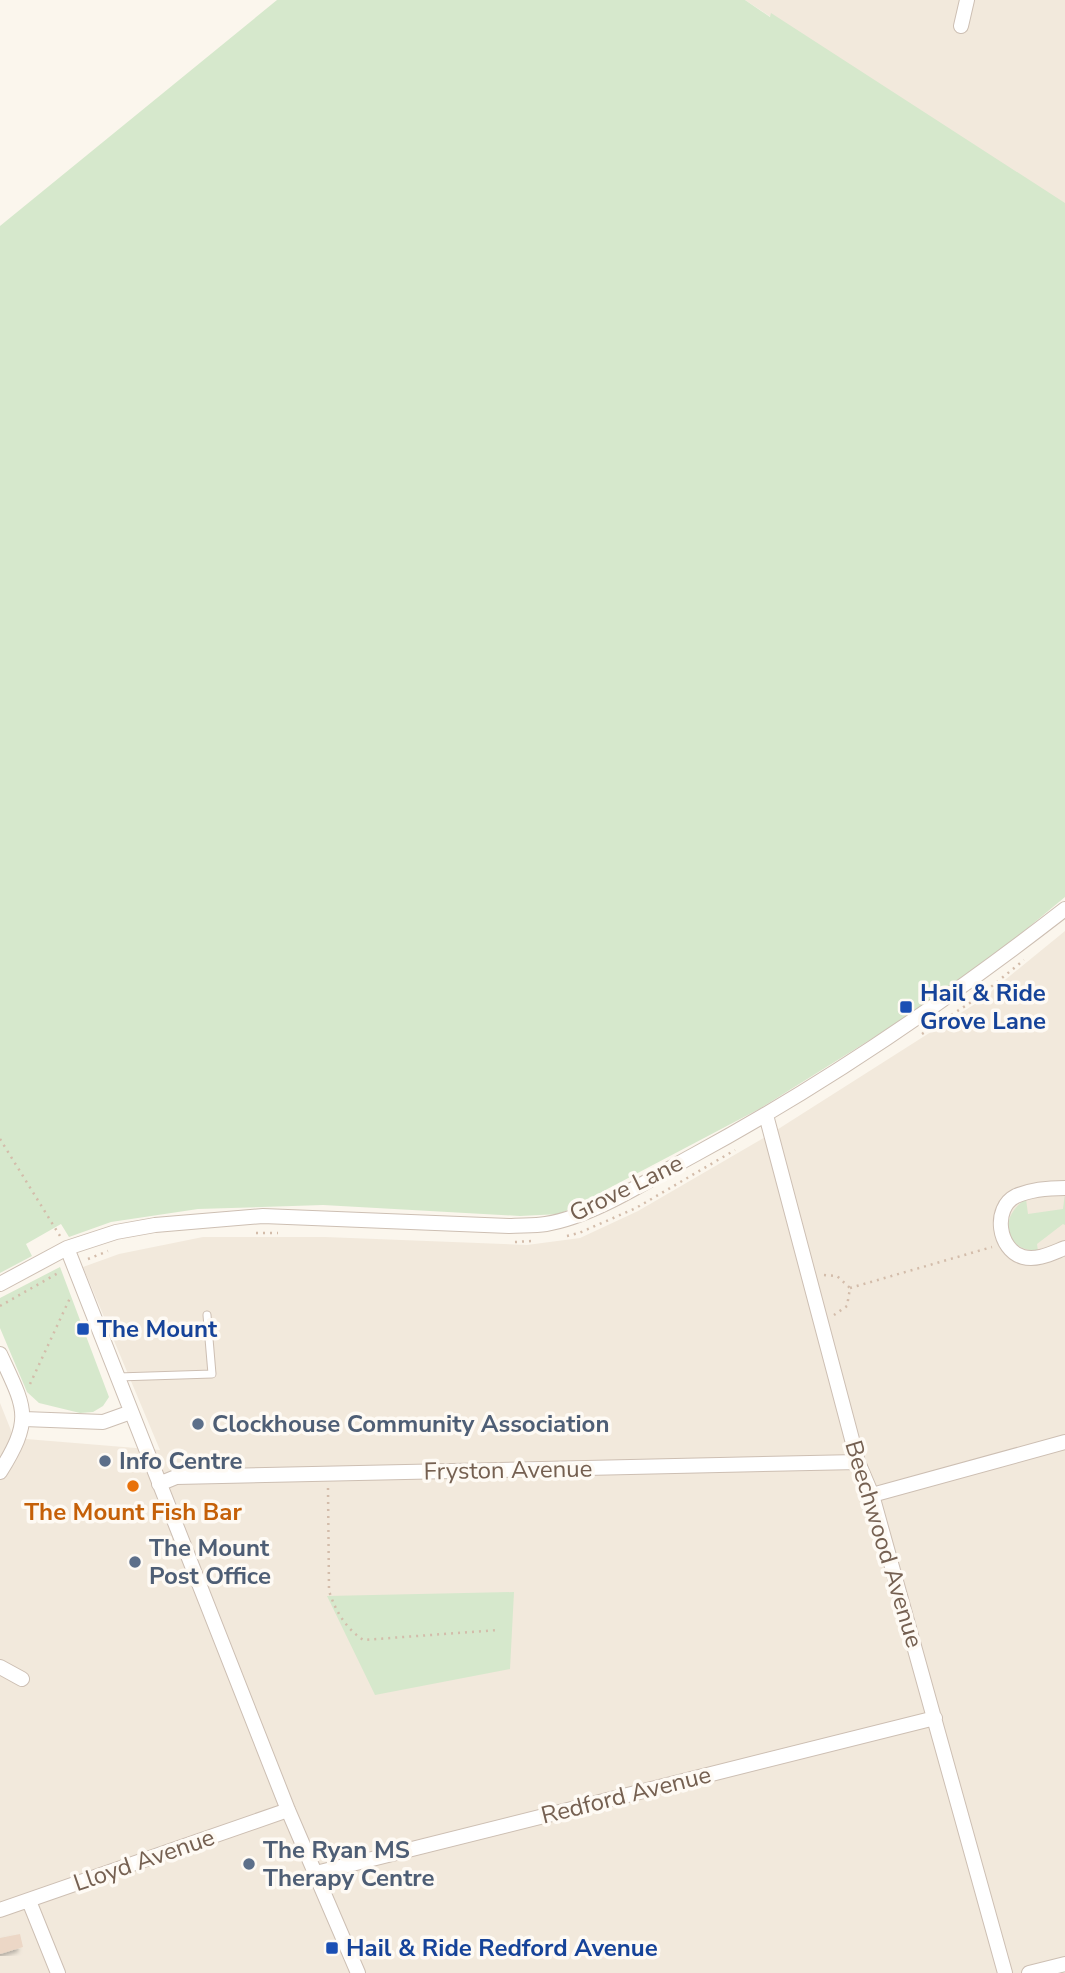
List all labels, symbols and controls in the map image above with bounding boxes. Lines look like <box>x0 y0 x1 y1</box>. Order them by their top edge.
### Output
place label: Hail & Ride Grove Lane <box>920 977 1046 1037</box>
marker: Hail & Ride Grove Lane <box>898 999 914 1015</box>
street label: Grove Lane <box>564 1147 688 1229</box>
place label: The Mount <box>97 1313 218 1345</box>
marker: The Mount <box>75 1321 91 1337</box>
place label: Clockhouse Community Association <box>212 1408 609 1440</box>
marker: Clockhouse Community Association <box>190 1416 206 1432</box>
street label: Beechwood Avenue <box>837 1437 931 1651</box>
place label: Info Centre <box>119 1445 242 1477</box>
marker: Info Centre <box>97 1453 113 1469</box>
street label: Fryston Avenue <box>423 1453 593 1487</box>
marker: The Mount Fish Bar <box>125 1478 141 1494</box>
place label: The Mount Fish Bar <box>24 1496 242 1528</box>
place label: The Mount Post Office <box>149 1532 271 1592</box>
marker: The Mount Post Office <box>127 1554 143 1570</box>
street label: Redford Avenue <box>538 1758 714 1832</box>
street label: Lloyd Avenue <box>69 1821 219 1899</box>
place label: The Ryan MS Therapy Centre <box>263 1834 435 1894</box>
marker: The Ryan MS Therapy Centre <box>241 1856 257 1872</box>
place label: Hail & Ride Redford Avenue <box>346 1932 658 1964</box>
marker: Hail & Ride Redford Avenue <box>324 1940 340 1956</box>

